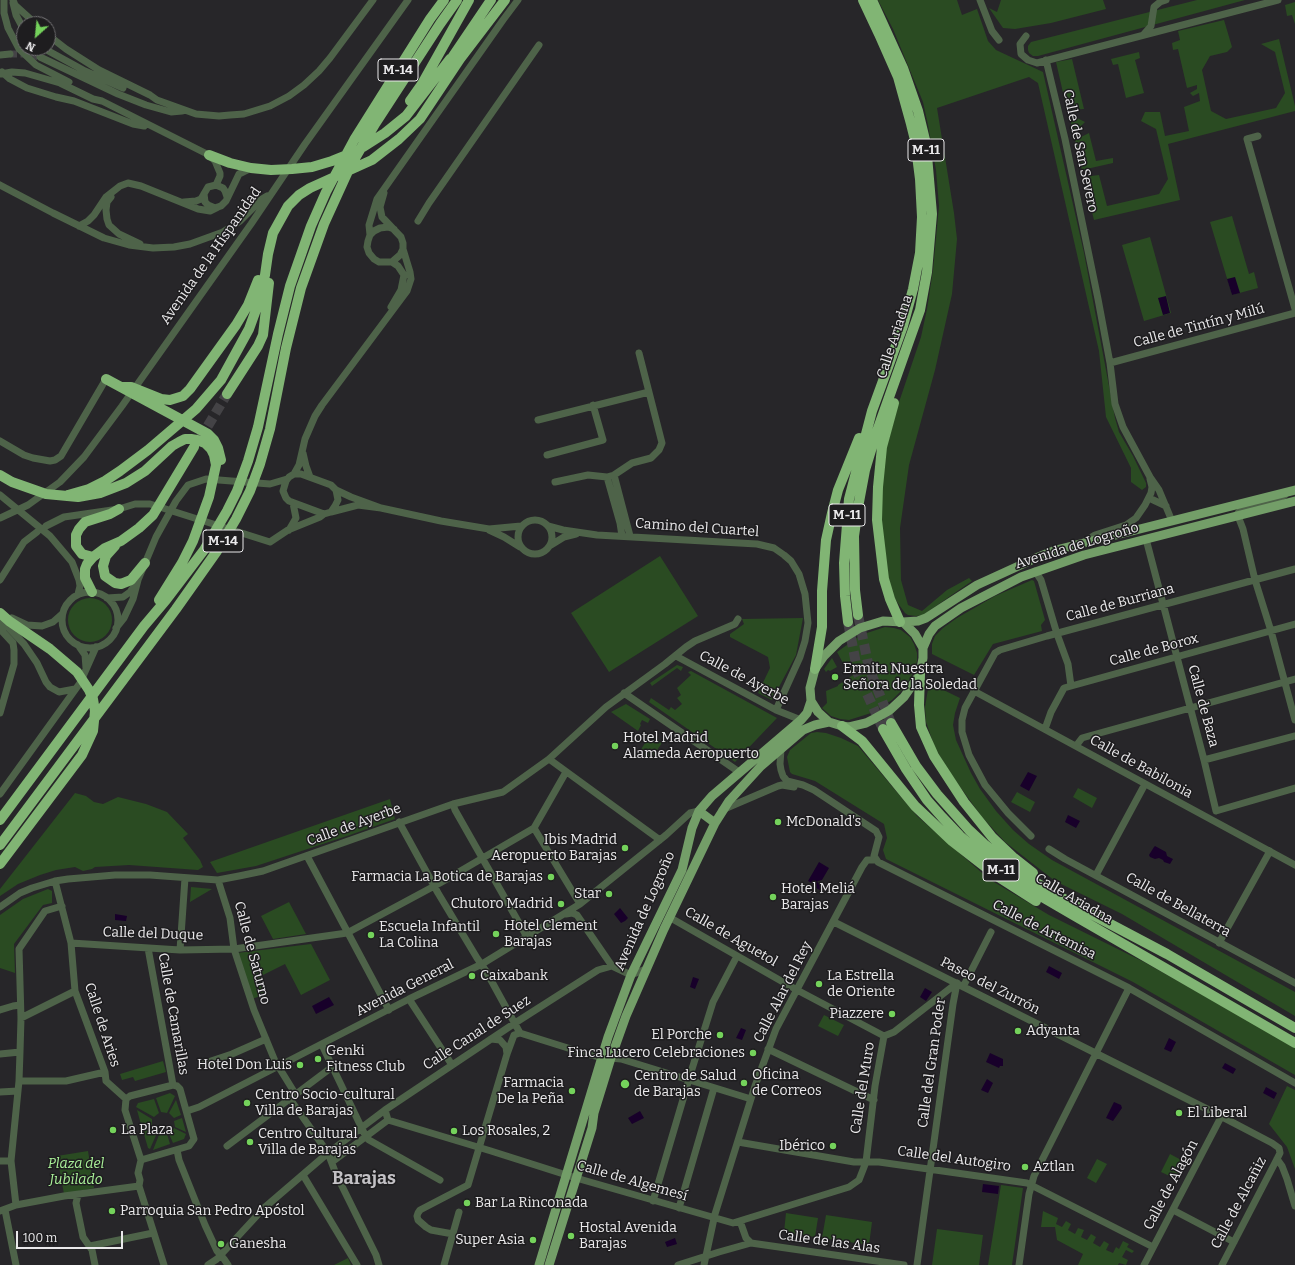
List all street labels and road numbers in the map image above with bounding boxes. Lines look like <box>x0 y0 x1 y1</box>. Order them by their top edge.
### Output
road number: M-14 <box>378 59 418 81</box>
street label: Calle de San Severo <box>1059 88 1101 214</box>
road number: M-11 <box>908 139 944 161</box>
street label: Avenida de la Hispanidad <box>157 184 265 328</box>
street label: Calle Ariadna <box>874 293 916 381</box>
street label: Calle de Tintín y Milú <box>1132 300 1266 352</box>
road number: M-11 <box>829 504 865 526</box>
street label: Camino del Cuartel <box>634 515 760 541</box>
street label: Avenida de Logroño <box>1013 519 1141 573</box>
road number: M-14 <box>203 530 243 552</box>
street label: Calle de Burriana <box>1064 580 1176 626</box>
street label: Calle de Borox <box>1108 630 1200 670</box>
street label: Calle de Ayerbe <box>696 647 792 709</box>
street label: Calle de Baza <box>1184 663 1222 749</box>
street label: Calle de Babilonia <box>1087 732 1195 802</box>
street label: Calle de Ayerbe <box>304 800 404 850</box>
street label: Avenida de Logroño <box>611 849 679 973</box>
road number: M-11 <box>983 859 1019 881</box>
street label: Calle de Bellaterra <box>1122 869 1234 941</box>
street label: Calle Ariadna <box>1032 870 1116 928</box>
street label: Calle de Artemisa <box>989 897 1099 963</box>
street label: Calle de Saturno <box>230 900 274 1006</box>
street label: Calle de Aguetol <box>682 904 780 970</box>
street label: Calle del Duque <box>102 924 204 944</box>
street label: Calle Alar del Rey <box>750 938 816 1046</box>
street label: Calle de Camarillas <box>154 952 192 1076</box>
street label: Paseo del Zurrón <box>937 954 1043 1018</box>
street label: Avenida General <box>353 956 457 1020</box>
street label: Calle de Aries <box>80 981 124 1069</box>
street label: Calle Canal de Suez <box>420 992 534 1074</box>
street label: Calle del Gran Poder <box>915 997 949 1129</box>
street label: Calle del Muro <box>847 1041 879 1135</box>
street label: Calle de Alagón <box>1140 1137 1202 1233</box>
street label: Calle del Autogiro <box>896 1143 1012 1175</box>
street label: Calle de Alcañiz <box>1208 1154 1270 1252</box>
street label: Calle de Algemesí <box>575 1157 689 1205</box>
street label: Calle de las Alas <box>777 1227 881 1257</box>

